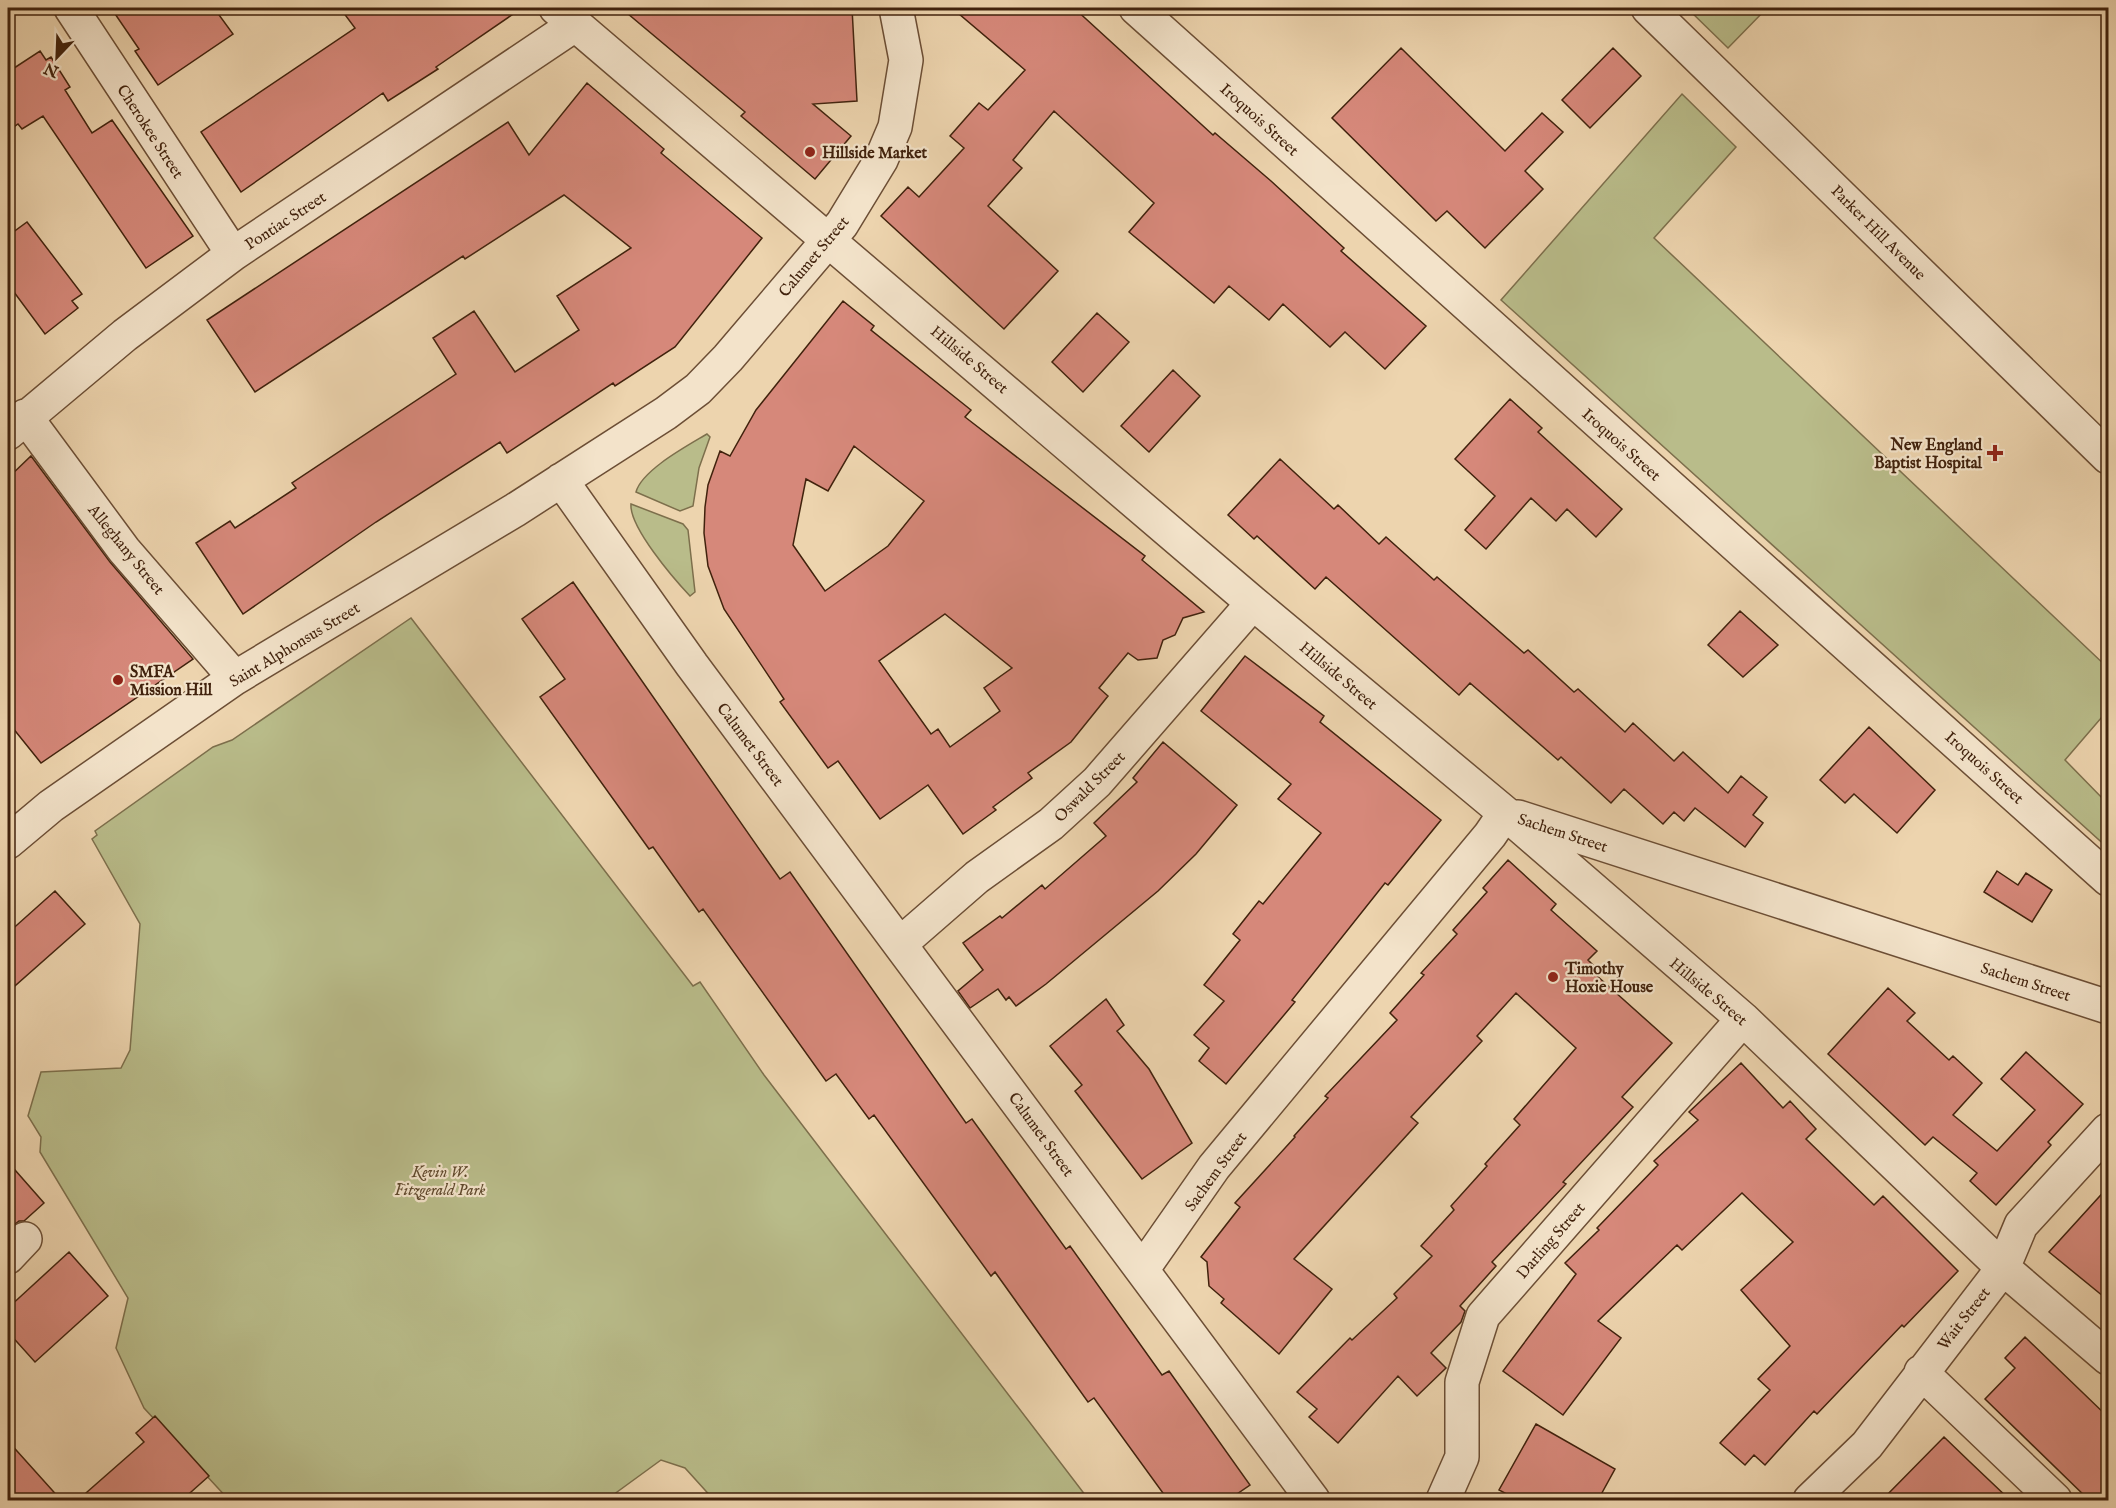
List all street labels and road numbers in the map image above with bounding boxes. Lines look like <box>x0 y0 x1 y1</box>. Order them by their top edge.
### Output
street label: Iroquois Street <box>1215 80 1303 161</box>
street label: Cherokee Street <box>112 81 187 183</box>
street label: Parker Hill Avenue <box>1826 182 1929 285</box>
street label: Pontiac Street <box>242 188 331 255</box>
street label: Calumet Street <box>775 212 854 302</box>
street label: Hillside Street <box>926 322 1012 399</box>
street label: Iroquois Street <box>1577 405 1665 486</box>
street label: Alleghany Street <box>82 500 168 600</box>
street label: Saint Alphonsus Street <box>226 599 364 693</box>
street label: Hillside Street <box>1295 638 1381 715</box>
street label: Calumet Street <box>712 700 788 791</box>
street label: Iroquois Street <box>1940 728 2028 809</box>
street label: Oswald Street <box>1051 747 1131 827</box>
street label: Sachem Street <box>1515 810 1610 858</box>
street label: Hillside Street <box>1665 954 1751 1031</box>
street label: Sachem Street <box>1978 959 2073 1007</box>
street label: Calumet Street <box>1003 1089 1078 1182</box>
street label: Sachem Street <box>1181 1128 1252 1216</box>
street label: Darling Street <box>1513 1199 1590 1284</box>
street label: Wait Street <box>1934 1283 1996 1355</box>

